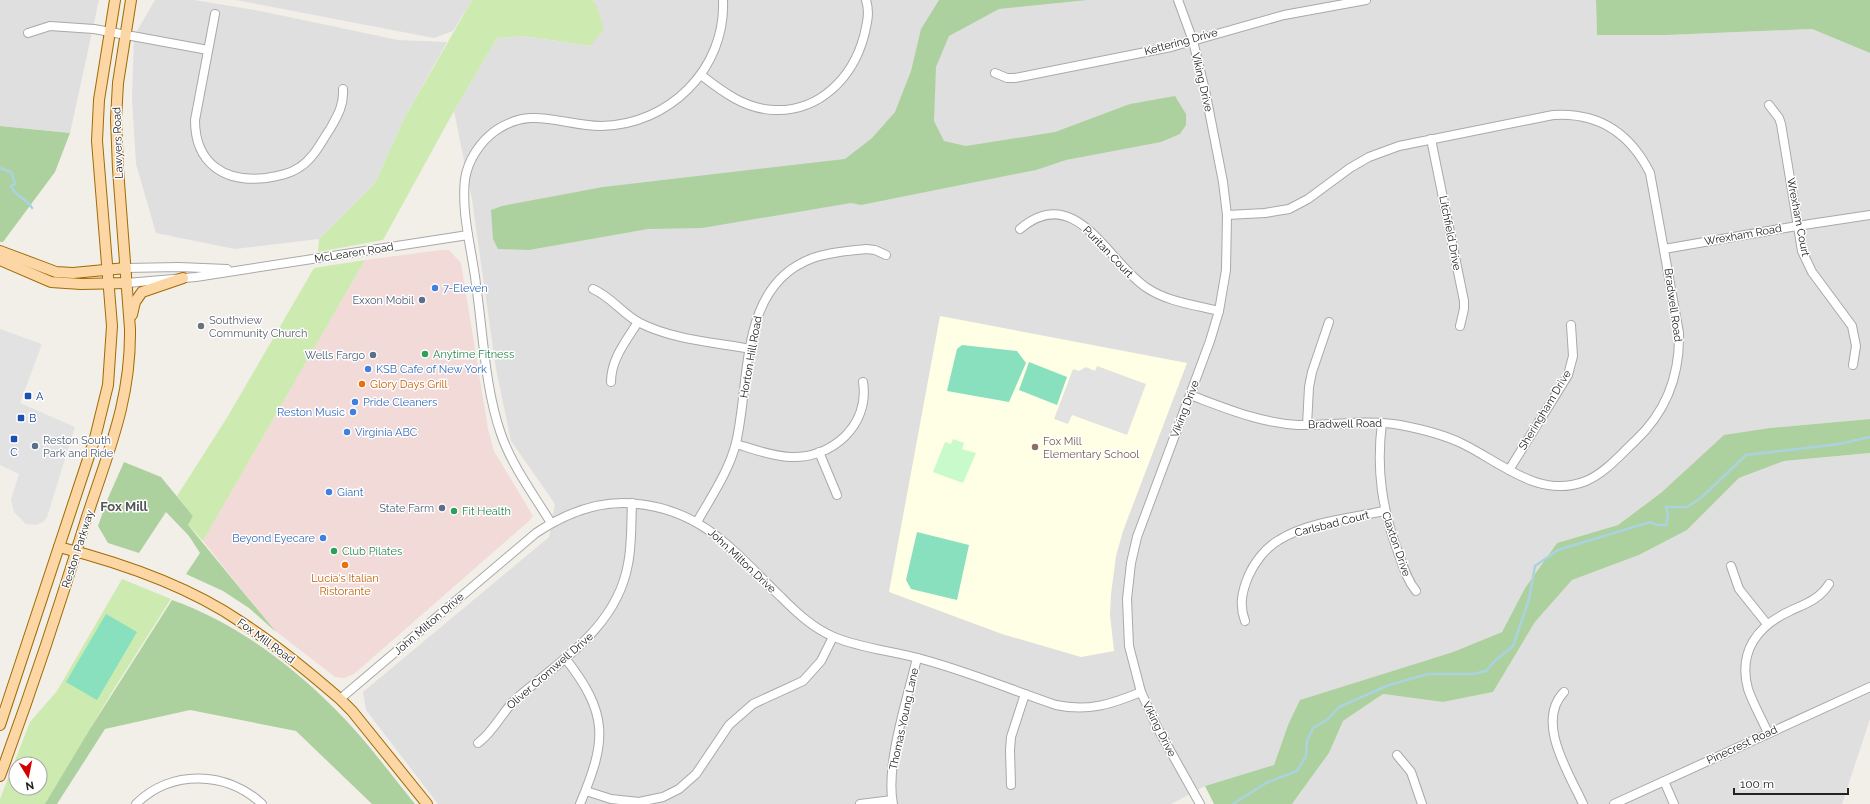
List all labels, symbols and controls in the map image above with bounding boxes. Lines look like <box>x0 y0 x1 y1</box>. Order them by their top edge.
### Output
street label: Kettering Drive <box>1143 26 1220 58</box>
street label: Viking Drive <box>1189 51 1215 113</box>
street label: Lawyers Road <box>110 107 126 179</box>
street label: Wrexham Court <box>1784 176 1812 258</box>
street label: Litchfield Drive <box>1436 195 1464 272</box>
street label: Wrexham Road <box>1703 222 1783 248</box>
street label: Puritan Court <box>1080 223 1136 281</box>
street label: McLearen Road <box>313 240 395 266</box>
street label: Bradwell Road <box>1661 267 1685 343</box>
place label: 7-Eleven <box>443 282 488 295</box>
marker: 7-Eleven <box>430 283 440 293</box>
place label: Exxon Mobil <box>352 294 414 307</box>
marker: Exxon Mobil <box>417 295 427 305</box>
place label: Southview Community Church <box>209 314 307 340</box>
street label: Horton Hill Road <box>737 315 765 399</box>
marker: Southview Community Church <box>196 321 206 331</box>
place label: Anytime Fitness <box>433 348 514 361</box>
place label: Wells Fargo <box>305 349 365 362</box>
marker: Anytime Fitness <box>420 349 430 359</box>
marker: Wells Fargo <box>368 350 378 360</box>
place label: KSB Cafe of New York <box>376 363 487 376</box>
marker: KSB Cafe of New York <box>363 364 373 374</box>
street label: Sheringham Drive <box>1516 367 1574 452</box>
place label: Glory Days Grill <box>370 378 447 391</box>
street label: Viking Drive <box>1168 378 1202 440</box>
marker: Glory Days Grill <box>357 379 367 389</box>
place label: A <box>36 390 44 403</box>
marker: A <box>23 391 33 401</box>
place label: Pride Cleaners <box>363 396 437 409</box>
marker: Pride Cleaners <box>350 397 360 407</box>
place label: Reston Music <box>277 406 345 419</box>
marker: Reston Music <box>348 407 358 417</box>
place label: B <box>29 412 36 425</box>
marker: B <box>16 413 26 423</box>
street label: Bradwell Road <box>1308 417 1382 431</box>
place label: Virginia ABC <box>355 426 418 439</box>
marker: Virginia ABC <box>342 427 352 437</box>
marker: C <box>9 434 19 444</box>
place label: Reston South Park and Ride <box>43 434 114 460</box>
place label: Fox Mill Elementary School <box>1043 435 1139 461</box>
marker: Reston South Park and Ride <box>30 441 40 451</box>
marker: Fox Mill Elementary School <box>1030 442 1040 452</box>
place label: C <box>10 446 18 459</box>
place label: Giant <box>337 486 364 499</box>
marker: Giant <box>324 487 334 497</box>
district label: Fox Mill <box>100 499 149 514</box>
place label: State Farm <box>379 502 434 515</box>
marker: State Farm <box>437 503 447 513</box>
place label: Fit Health <box>462 505 511 518</box>
marker: Fit Health <box>449 506 459 516</box>
street label: Reston Parkway <box>59 508 97 590</box>
street label: Carlsbad Court <box>1293 508 1371 540</box>
street label: Claxton Drive <box>1379 510 1413 579</box>
street label: John Milton Drive <box>705 526 779 596</box>
place label: Beyond Eyecare <box>232 532 316 545</box>
marker: Beyond Eyecare <box>318 533 328 543</box>
place label: Club Pilates <box>342 545 402 558</box>
marker: Club Pilates <box>329 546 339 556</box>
marker: Lucia's Italian Ristorante <box>340 560 350 570</box>
place label: Lucia's Italian Ristorante <box>311 572 379 598</box>
street label: John Milton Drive <box>392 590 467 658</box>
street label: Fox Mill Road <box>235 616 297 666</box>
street label: Oliver Cromwell Drive <box>504 630 596 712</box>
street label: Thomas Young Lane <box>887 666 921 771</box>
street label: Viking Drive <box>1140 699 1179 759</box>
street label: Pinecrest Road <box>1705 723 1780 767</box>
north arrow <box>8 756 48 796</box>
scale bar <box>1734 770 1848 796</box>
text: 100 m <box>1740 777 1774 791</box>
text: N <box>24 778 35 792</box>

